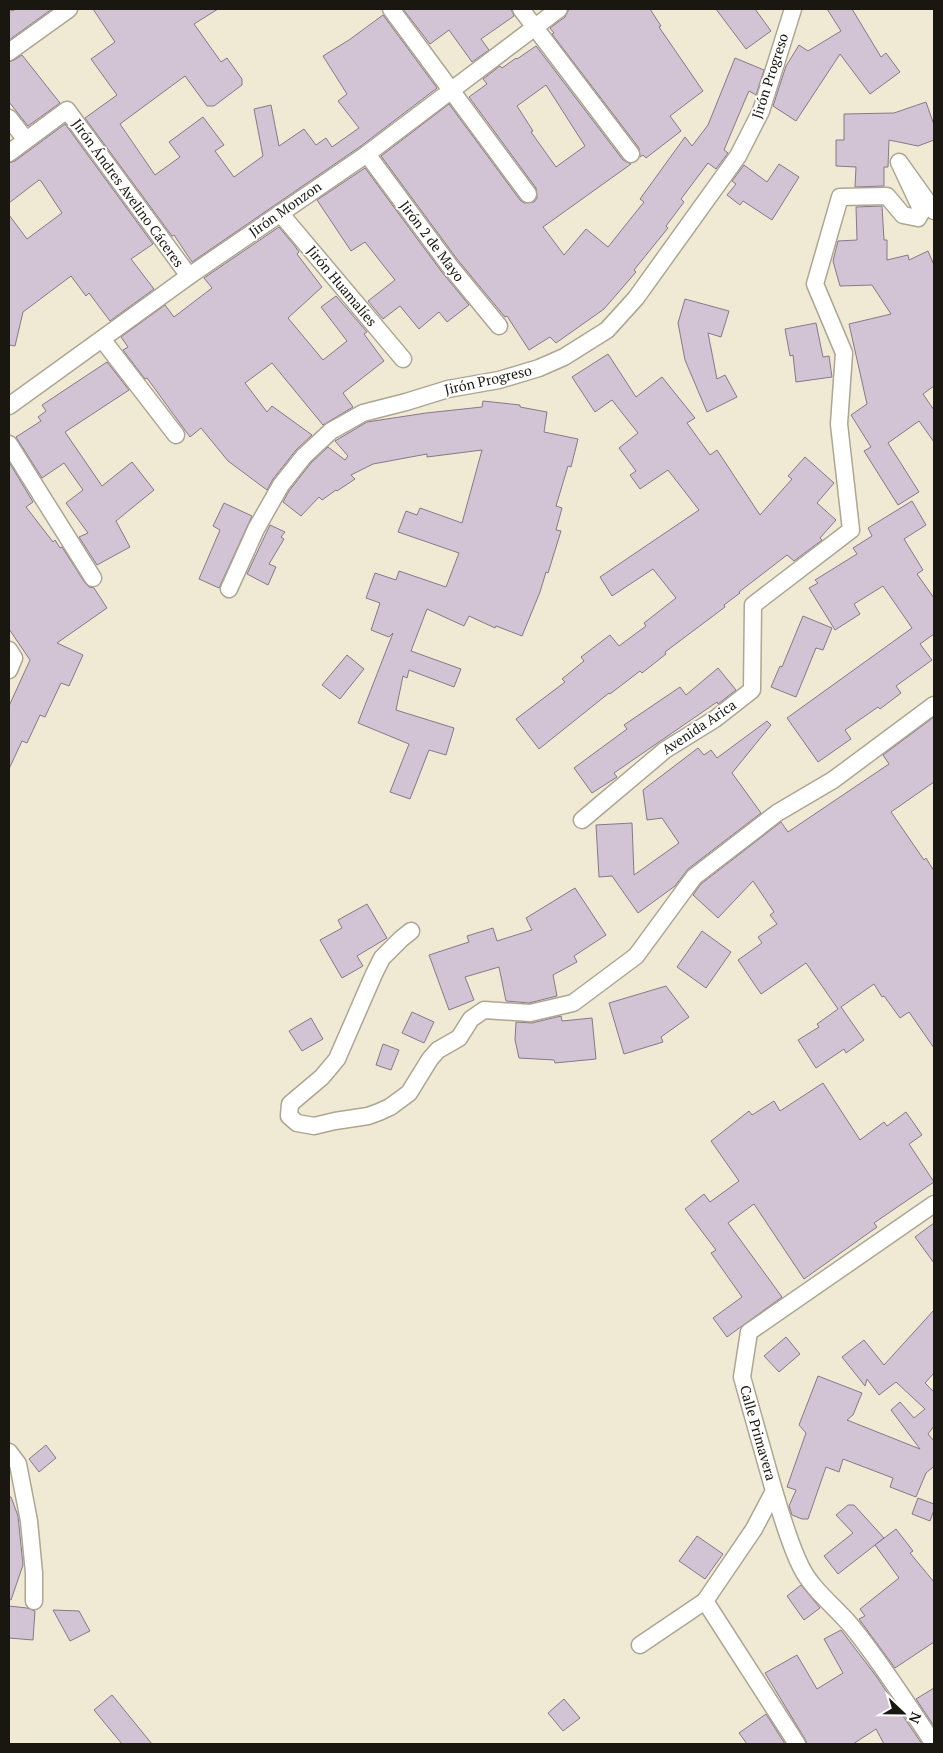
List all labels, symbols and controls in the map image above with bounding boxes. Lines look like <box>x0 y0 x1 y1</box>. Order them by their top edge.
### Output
street label: Jirón Progreso <box>747 30 792 121</box>
street label: Jirón Ándres Avelino Cáceres <box>68 115 189 271</box>
street label: Jirón Monzon <box>245 176 325 241</box>
street label: Jirón 2 de Mayo <box>396 196 469 285</box>
street label: Jirón Huamalíes <box>303 241 382 330</box>
street label: Jirón Progreso <box>442 360 534 399</box>
street label: Avenida Arica <box>658 695 740 758</box>
street label: Calle Primavera <box>736 1383 781 1483</box>
north arrow <box>878 1688 928 1738</box>
text: N <box>905 1710 926 1727</box>

